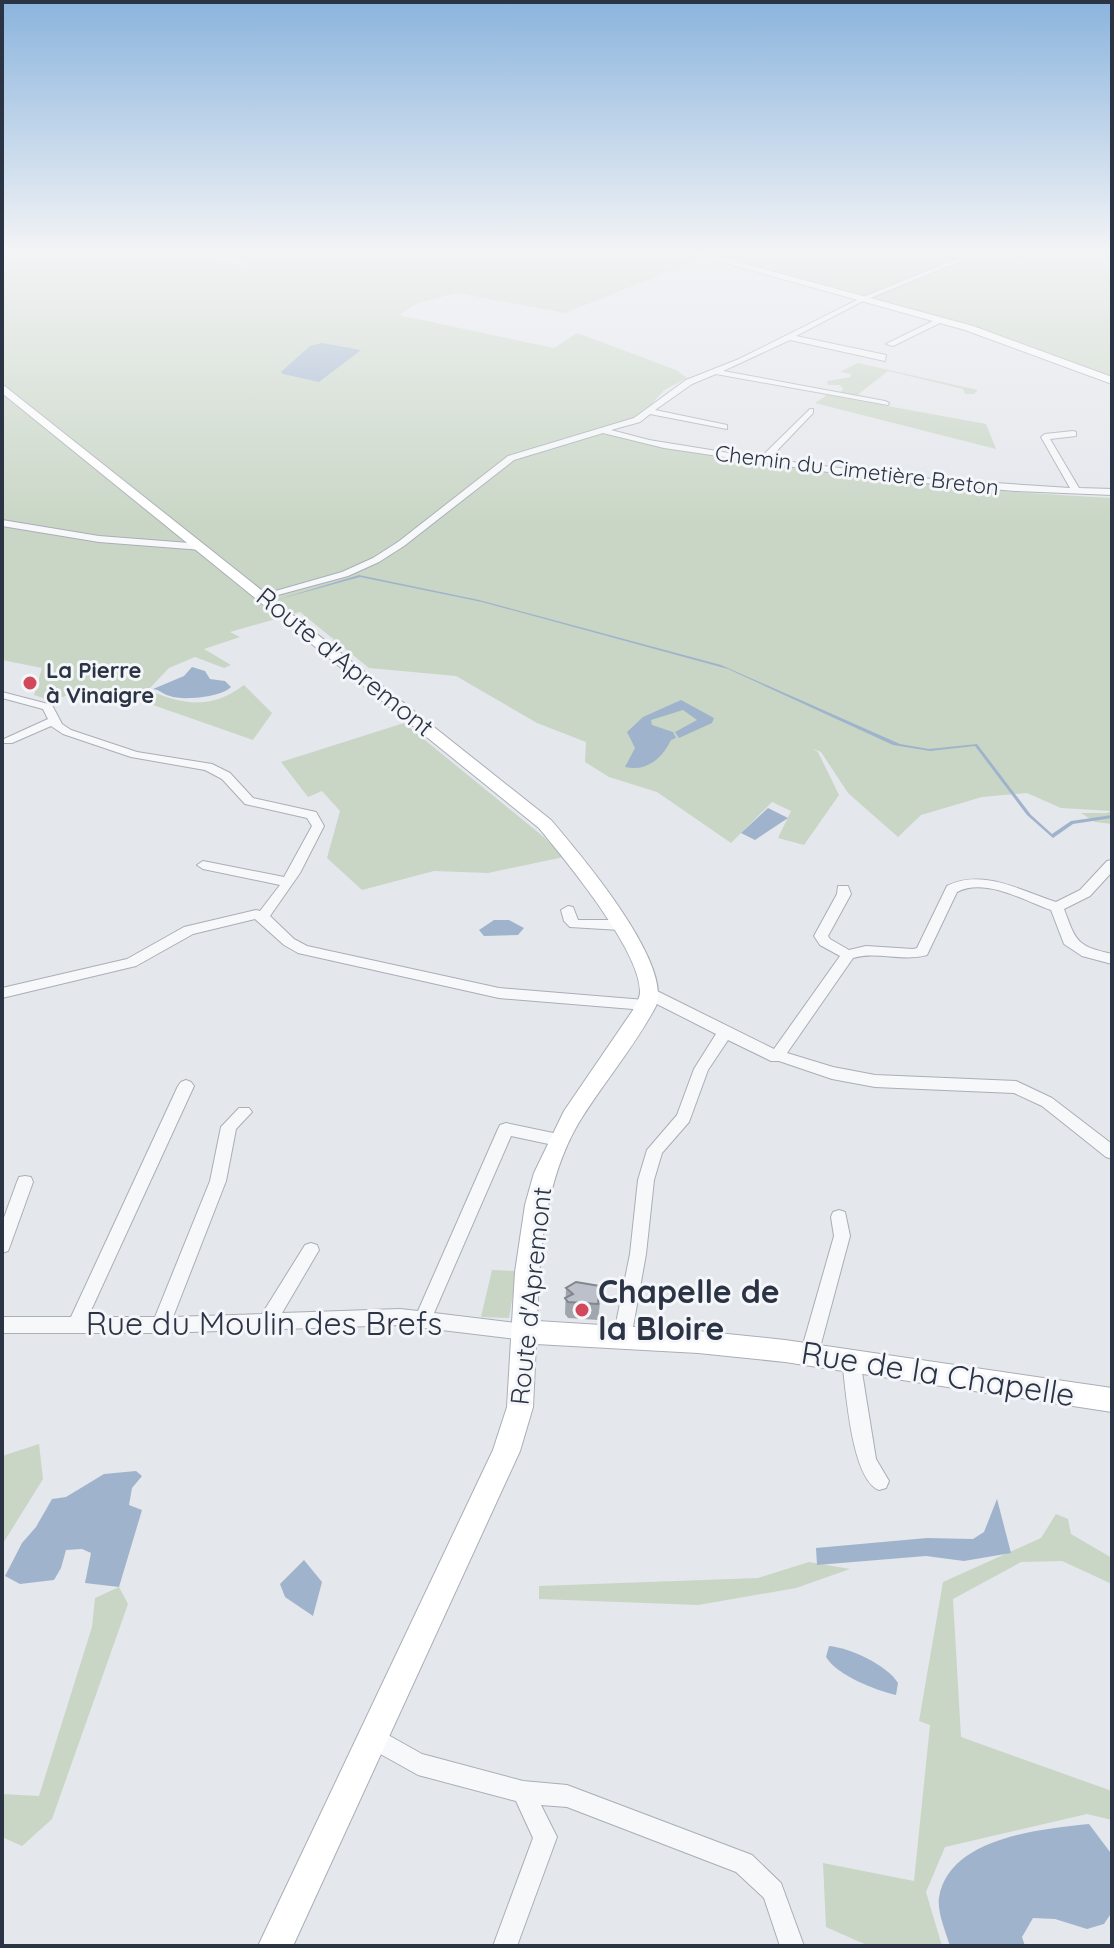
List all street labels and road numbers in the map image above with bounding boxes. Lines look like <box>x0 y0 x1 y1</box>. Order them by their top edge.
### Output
street label: Chemin du Cimetière Breton <box>714 439 1000 501</box>
street label: Route d'Apremont <box>250 580 441 743</box>
street label: Route d'Apremont <box>503 1185 558 1407</box>
street label: Rue du Moulin des Brefs <box>86 1303 442 1343</box>
street label: Rue de la Chapelle <box>799 1332 1078 1414</box>

